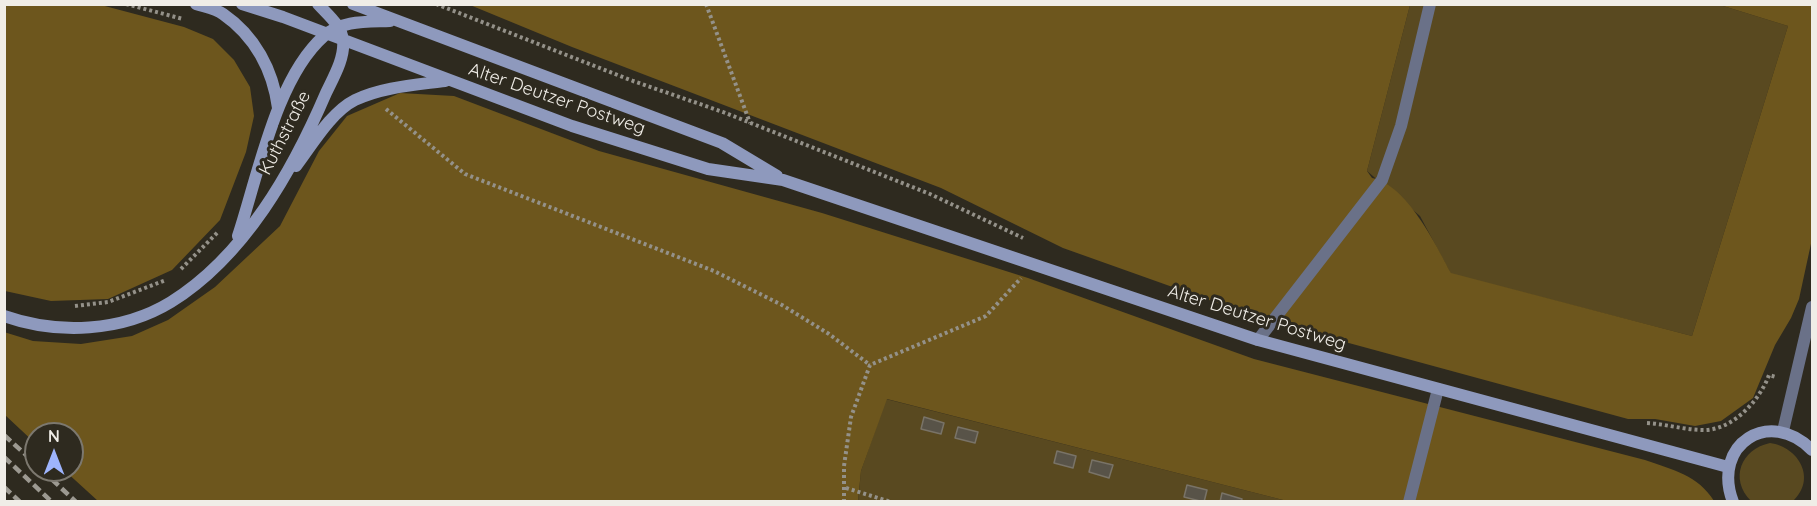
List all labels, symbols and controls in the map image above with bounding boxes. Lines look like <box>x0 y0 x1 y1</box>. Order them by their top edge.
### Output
street label: Alter Deutzer Postweg <box>466 59 648 139</box>
street label: Kuthstraße <box>255 87 315 179</box>
street label: Alter Deutzer Postweg <box>1165 281 1349 355</box>
north arrow <box>24 422 84 482</box>
text: N <box>48 426 60 446</box>

